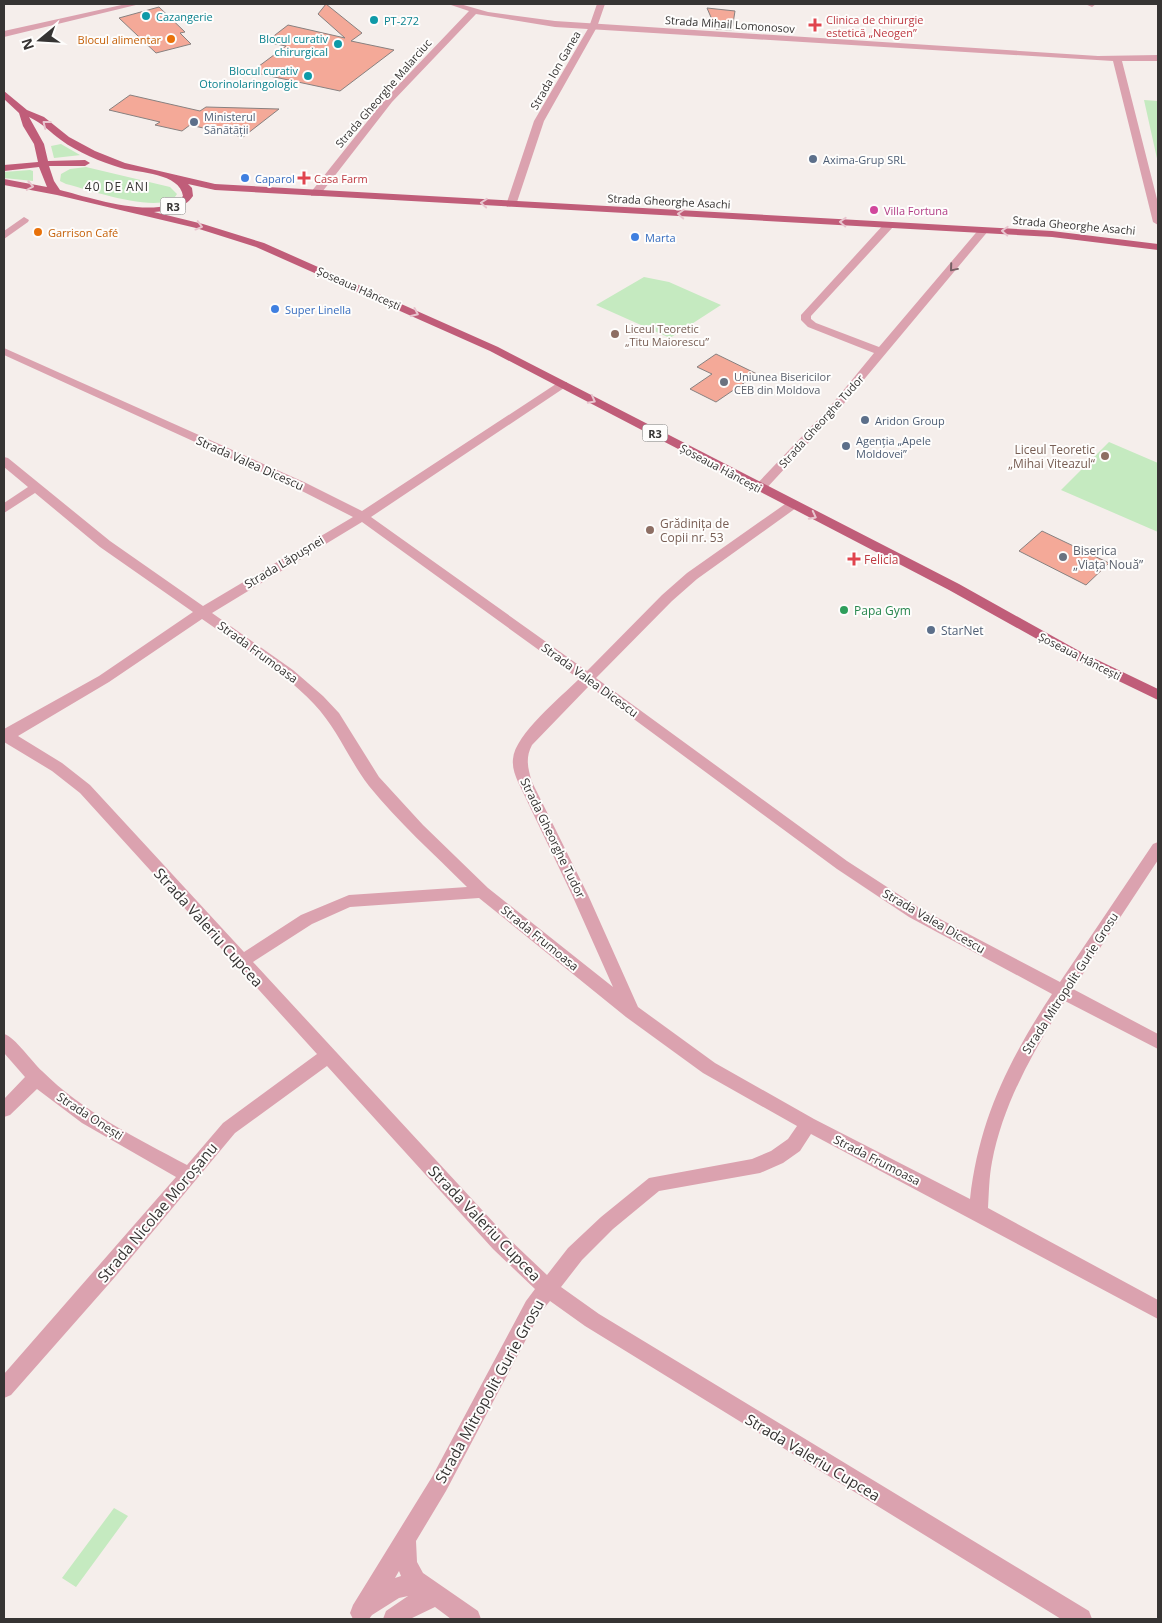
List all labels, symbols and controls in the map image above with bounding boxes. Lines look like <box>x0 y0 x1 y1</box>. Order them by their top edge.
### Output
place label: Cazangerie <box>156 9 213 24</box>
marker: Cazangerie <box>140 10 152 22</box>
street label: Strada Mihail Lomonosov <box>665 12 796 36</box>
place label: Clinica de chirurgie estetică „Neogen” <box>826 12 923 40</box>
place label: PT-272 <box>384 13 419 28</box>
marker: PT-272 <box>368 14 380 26</box>
north arrow <box>15 15 65 65</box>
marker: Clinica de chirurgie estetică „Neogen” <box>808 18 822 32</box>
street label: Strada Ion Ganea <box>526 28 584 112</box>
place label: Blocul curativ chirurgical <box>259 31 329 59</box>
place label: Blocul alimentar <box>78 32 162 47</box>
marker: Blocul alimentar <box>165 33 177 45</box>
street label: Strada Gheorghe Malarciuc <box>332 35 434 151</box>
text: N <box>16 36 38 53</box>
marker: Blocul curativ chirurgical <box>332 38 344 50</box>
place label: Blocul curativ Otorinolaringologic <box>199 63 299 91</box>
marker: Blocul curativ Otorinolaringologic <box>302 70 314 82</box>
place label: Ministerul Sănătății <box>204 109 256 137</box>
marker: Ministerul Sănătății <box>188 116 200 128</box>
one-way arrow <box>43 121 52 129</box>
place label: Axima-Grup SRL <box>823 152 906 167</box>
marker: Axima-Grup SRL <box>807 153 819 165</box>
place label: Caparol <box>255 171 295 186</box>
place label: Casa Farm <box>314 171 368 186</box>
marker: Caparol <box>239 172 251 184</box>
marker: Casa Farm <box>298 172 310 184</box>
district label: 40 DE ANI <box>85 178 149 195</box>
one-way arrow <box>26 181 35 191</box>
street label: Strada Gheorghe Asachi <box>607 190 731 212</box>
one-way arrow <box>479 197 487 208</box>
road number: R3 <box>160 198 186 215</box>
place label: Villa Fortuna <box>884 203 948 218</box>
marker: Villa Fortuna <box>868 204 880 216</box>
one-way arrow <box>677 208 685 219</box>
street label: Strada Gheorghe Asachi <box>1012 212 1136 238</box>
one-way arrow <box>839 217 847 228</box>
one-way arrow <box>195 220 204 231</box>
place label: Garrison Café <box>48 225 118 240</box>
marker: Garrison Café <box>32 226 44 238</box>
one-way arrow <box>1001 226 1009 237</box>
place label: Marta <box>645 230 676 245</box>
marker: Marta <box>629 231 641 243</box>
one-way arrow <box>949 262 958 271</box>
street label: Șoseaua Hâncești <box>315 263 403 313</box>
place label: Super Linella <box>285 302 351 317</box>
marker: Super Linella <box>269 303 281 315</box>
one-way arrow <box>410 307 419 318</box>
place label: Liceul Teoretic „Titu Maiorescu” <box>625 321 709 349</box>
marker: Liceul Teoretic „Titu Maiorescu” <box>609 328 621 340</box>
place label: Uniunea Bisericilor CEB din Moldova <box>734 369 831 397</box>
street label: Strada Gheorghe Tudor <box>775 371 867 471</box>
marker: Uniunea Bisericilor CEB din Moldova <box>718 376 730 388</box>
one-way arrow <box>587 393 596 403</box>
place label: Aridon Group <box>875 413 945 428</box>
marker: Aridon Group <box>859 414 871 426</box>
road number: R3 <box>642 424 668 442</box>
street label: Strada Valea Dicescu <box>194 432 306 494</box>
place label: Agenția „Apele Moldovei” <box>856 433 931 461</box>
street label: Șoseaua Hâncești <box>678 440 764 496</box>
marker: Agenția „Apele Moldovei” <box>840 440 852 452</box>
place label: Liceul Teoretic „Mihai Viteazul“ <box>1008 441 1096 472</box>
marker: Liceul Teoretic „Mihai Viteazul“ <box>1099 450 1111 462</box>
one-way arrow <box>808 510 817 520</box>
place label: Grădinița de Copii nr. 53 <box>660 515 729 546</box>
marker: Grădinița de Copii nr. 53 <box>644 524 656 536</box>
street label: Strada Lăpușnei <box>241 532 327 592</box>
place label: Biserica „Viața Nouă” <box>1073 542 1144 573</box>
place label: Felicia <box>864 551 898 568</box>
marker: Biserica „Viața Nouă” <box>1057 551 1069 563</box>
marker: Felicia <box>848 553 860 565</box>
place label: Papa Gym <box>854 602 911 619</box>
marker: Papa Gym <box>838 604 850 616</box>
street label: Strada Frumoasa <box>214 617 302 687</box>
place label: StarNet <box>941 622 983 639</box>
marker: StarNet <box>925 624 937 636</box>
street label: Șoseaua Hâncești <box>1036 629 1124 683</box>
street label: Strada Valea Dicescu <box>538 639 642 721</box>
street label: Strada Gheorghe Tudor <box>516 775 590 901</box>
street label: Strada Valeriu Cupcea <box>150 863 268 991</box>
street label: Strada Valea Dicescu <box>880 885 988 957</box>
street label: Strada Frumoasa <box>498 901 582 975</box>
street label: Strada Mitropolit Gurie Grosu <box>1018 909 1122 1057</box>
street label: Strada Onești <box>53 1088 127 1144</box>
street label: Strada Frumoasa <box>831 1131 923 1189</box>
street label: Strada Nicolae Moroșanu <box>93 1138 221 1286</box>
street label: Strada Valeriu Cupcea <box>424 1161 546 1285</box>
street label: Strada Mitropolit Gurie Grosu <box>430 1296 548 1486</box>
street label: Strada Valeriu Cupcea <box>742 1409 884 1505</box>

